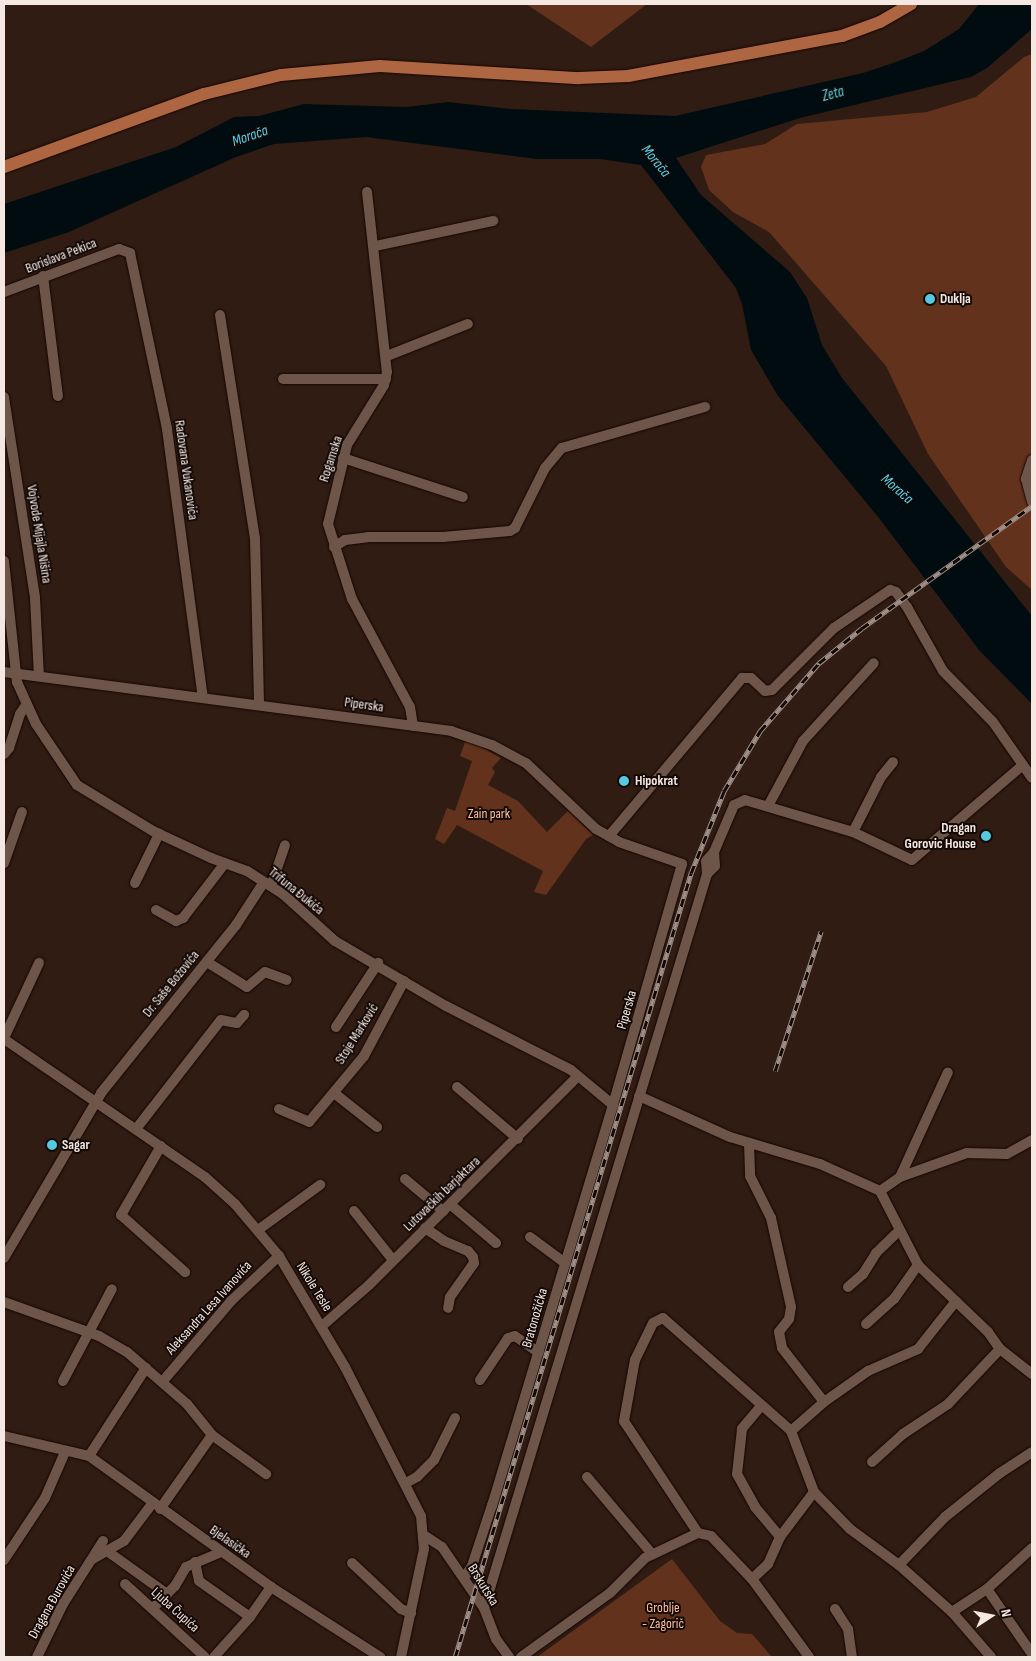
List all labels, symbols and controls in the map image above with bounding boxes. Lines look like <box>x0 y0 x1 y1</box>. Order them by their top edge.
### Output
water label: Zeta <box>820 82 846 106</box>
water label: Morača <box>230 121 270 151</box>
water label: Morača <box>637 141 675 181</box>
street label: Borislava Pekica <box>23 235 99 277</box>
place label: Duklja <box>940 291 971 307</box>
marker: Duklja <box>924 293 936 305</box>
street label: Radovana Vukanovića <box>171 419 201 521</box>
street label: Rogamska <box>316 434 346 484</box>
water label: Morača <box>877 470 917 508</box>
street label: Vojvode Mijajla Nišina <box>23 484 55 584</box>
street label: Piperska <box>343 694 385 716</box>
place label: Hipokrat <box>635 773 678 789</box>
marker: Hipokrat <box>617 774 631 788</box>
park label: Zain park <box>468 806 510 822</box>
place label: Dragan Gorovic House <box>905 820 976 852</box>
marker: Dragan Gorovic House <box>980 830 992 842</box>
street label: Trifuna Đukića <box>265 864 327 918</box>
street label: Dr. Saše Božovića <box>139 947 203 1021</box>
street label: Piperska <box>613 989 641 1031</box>
street label: Stoje Marković <box>332 1001 382 1067</box>
place label: Sagar <box>62 1137 90 1153</box>
marker: Sagar <box>46 1139 58 1151</box>
street label: Lutovačkih barjaktara <box>400 1153 484 1235</box>
street label: Aleksandra Lesa Ivanovića <box>162 1258 256 1358</box>
street label: Nikole Tesle <box>292 1259 336 1315</box>
street label: Bratonožićka <box>519 1286 551 1350</box>
street label: Bjelasička <box>206 1522 254 1562</box>
street label: Brskutska <box>464 1561 502 1609</box>
street label: Dragana Đurovića <box>25 1562 79 1642</box>
street label: Ljuba Čupića <box>147 1584 203 1636</box>
north arrow <box>966 1591 1016 1641</box>
park label: Groblje - Zagorič <box>642 1600 684 1632</box>
text: N <box>997 1608 1015 1618</box>

